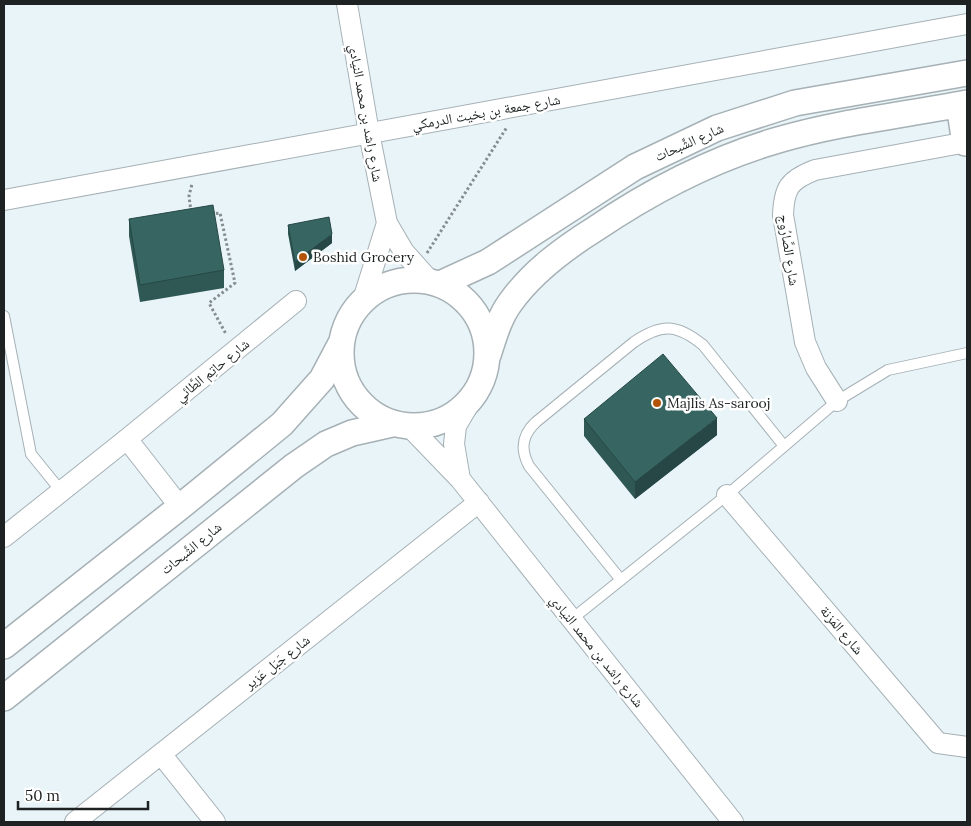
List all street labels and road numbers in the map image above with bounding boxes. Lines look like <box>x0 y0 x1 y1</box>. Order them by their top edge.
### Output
street label: شارع راشد بن محمد النيادي <box>343 43 387 184</box>
street label: شارع جمعة بن بخيت الدرمكي <box>410 90 562 136</box>
street label: شارع الشَّبحات <box>652 119 727 166</box>
street label: شارع الصَّارُوج <box>774 213 804 287</box>
street label: شارع حاتِم الطَّائي <box>171 334 255 408</box>
street label: شارع الشَّبحات <box>157 518 226 579</box>
street label: شارع راشد بن محمد النيادي <box>544 591 648 712</box>
street label: شارع المَزنة <box>816 602 868 659</box>
street label: شارع جَبَل عَزير <box>240 631 314 695</box>

